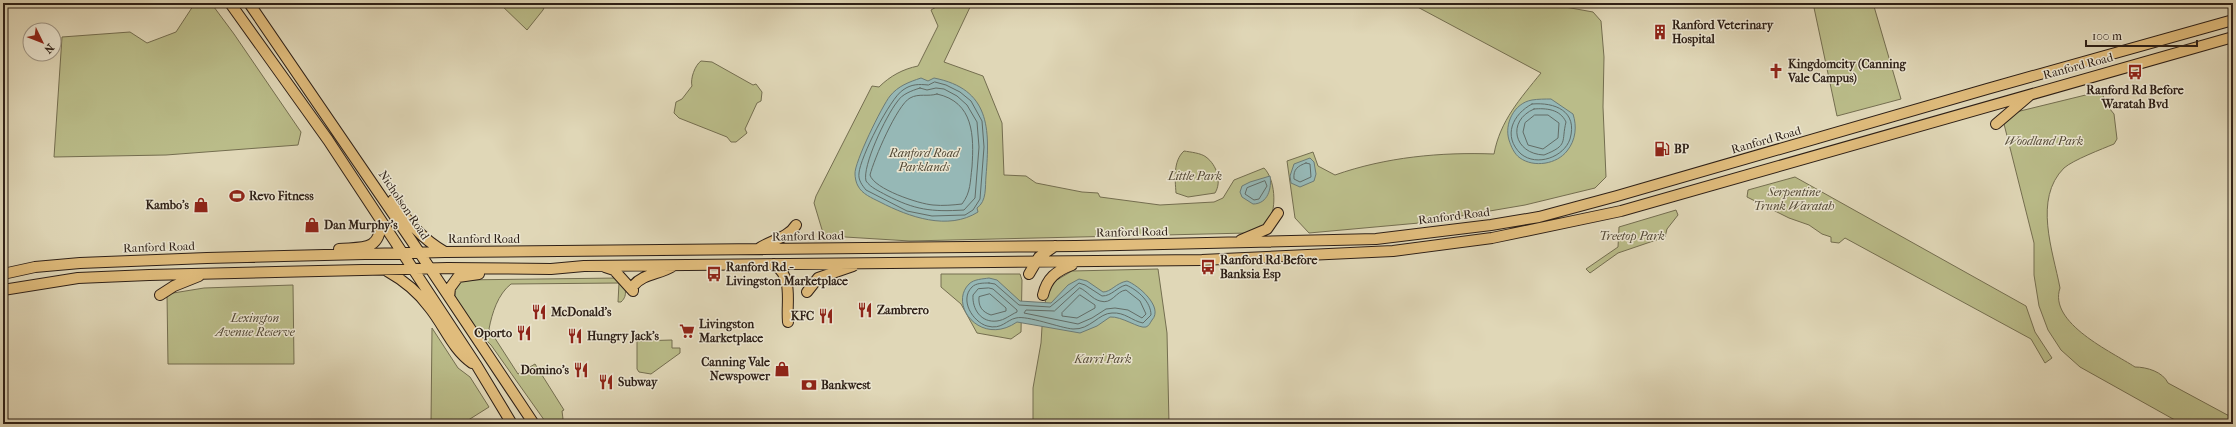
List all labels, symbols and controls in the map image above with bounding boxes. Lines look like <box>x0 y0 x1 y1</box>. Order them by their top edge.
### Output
place label: Ranford Veterinary Hospital <box>1672 18 1774 47</box>
north arrow <box>22 22 62 62</box>
scale bar <box>2086 22 2197 48</box>
building icon: Ranford Veterinary Hospital <box>1651 23 1669 41</box>
text: 100 m <box>2092 29 2122 43</box>
text: N <box>41 41 57 56</box>
street label: Ranford Road <box>2041 50 2115 82</box>
place label: Kingdomcity (Canning Vale Campus) <box>1787 57 1906 86</box>
church icon: Kingdomcity (Canning Vale Campus) <box>1767 62 1785 80</box>
bus stop icon: Ranford Rd Before Waratah Bvd <box>2126 63 2144 81</box>
place label: Ranford Rd Before Waratah Bvd <box>2086 83 2184 111</box>
street label: Ranford Road <box>1729 123 1803 157</box>
park label: Woodland Park <box>2005 134 2083 148</box>
fuel station icon: BP <box>1653 140 1671 158</box>
place label: BP <box>1674 142 1690 156</box>
park label: Ranford Road Parklands <box>888 146 961 174</box>
street label: Nicholson Road <box>376 168 433 243</box>
park label: Little Park <box>1167 169 1222 183</box>
park label: Serpentine Trunk Waratah <box>1754 185 1834 213</box>
sports icon: Revo Fitness <box>228 187 246 205</box>
place label: Revo Fitness <box>249 189 314 203</box>
shop icon: Kambo’s <box>192 196 210 214</box>
place label: Kambo’s <box>145 198 190 212</box>
street label: Ranford Road <box>1417 205 1491 227</box>
shop icon: Dan Murphy's <box>303 216 321 234</box>
place label: Dan Murphy's <box>324 218 398 233</box>
street label: Ranford Road <box>1096 224 1169 240</box>
street label: Ranford Road <box>772 228 845 244</box>
park label: Treetop Park <box>1599 229 1665 243</box>
street label: Ranford Road <box>448 232 520 246</box>
street label: Ranford Road <box>123 239 196 255</box>
place label: Ranford Rd Before Banksia Esp <box>1220 253 1317 282</box>
bus stop icon: Ranford Rd Before Banksia Esp <box>1199 258 1217 276</box>
place label: Ranford Rd - Livingston Marketplace <box>726 260 848 289</box>
bus stop icon: Ranford Rd - Livingston Marketplace <box>705 265 723 283</box>
restaurant icon: Zambrero <box>856 301 874 319</box>
restaurant icon: McDonald's <box>530 303 548 321</box>
place label: Zambrero <box>877 303 929 317</box>
place label: McDonald's <box>550 305 612 319</box>
restaurant icon: KFC <box>817 307 835 325</box>
place label: KFC <box>791 309 814 323</box>
park label: Lexington Avenue Reserve <box>213 311 296 339</box>
place label: Livingston Marketplace <box>698 317 763 346</box>
supermarket icon: Livingston Marketplace <box>678 322 696 340</box>
restaurant icon: Oporto <box>515 324 533 342</box>
place label: Oporto <box>474 326 512 341</box>
restaurant icon: Hungry Jack's <box>566 327 584 345</box>
place label: Hungry Jack's <box>587 329 659 344</box>
park label: Karri Park <box>1073 352 1132 366</box>
place label: Canning Vale Newspower <box>701 355 771 384</box>
shop icon: Canning Vale Newspower <box>773 360 791 378</box>
restaurant icon: Domino's <box>572 361 590 379</box>
place label: Domino's <box>520 363 570 377</box>
restaurant icon: Subway <box>597 373 615 391</box>
place label: Subway <box>618 375 658 390</box>
bank icon: Bankwest <box>800 376 818 394</box>
place label: Bankwest <box>821 378 872 392</box>

